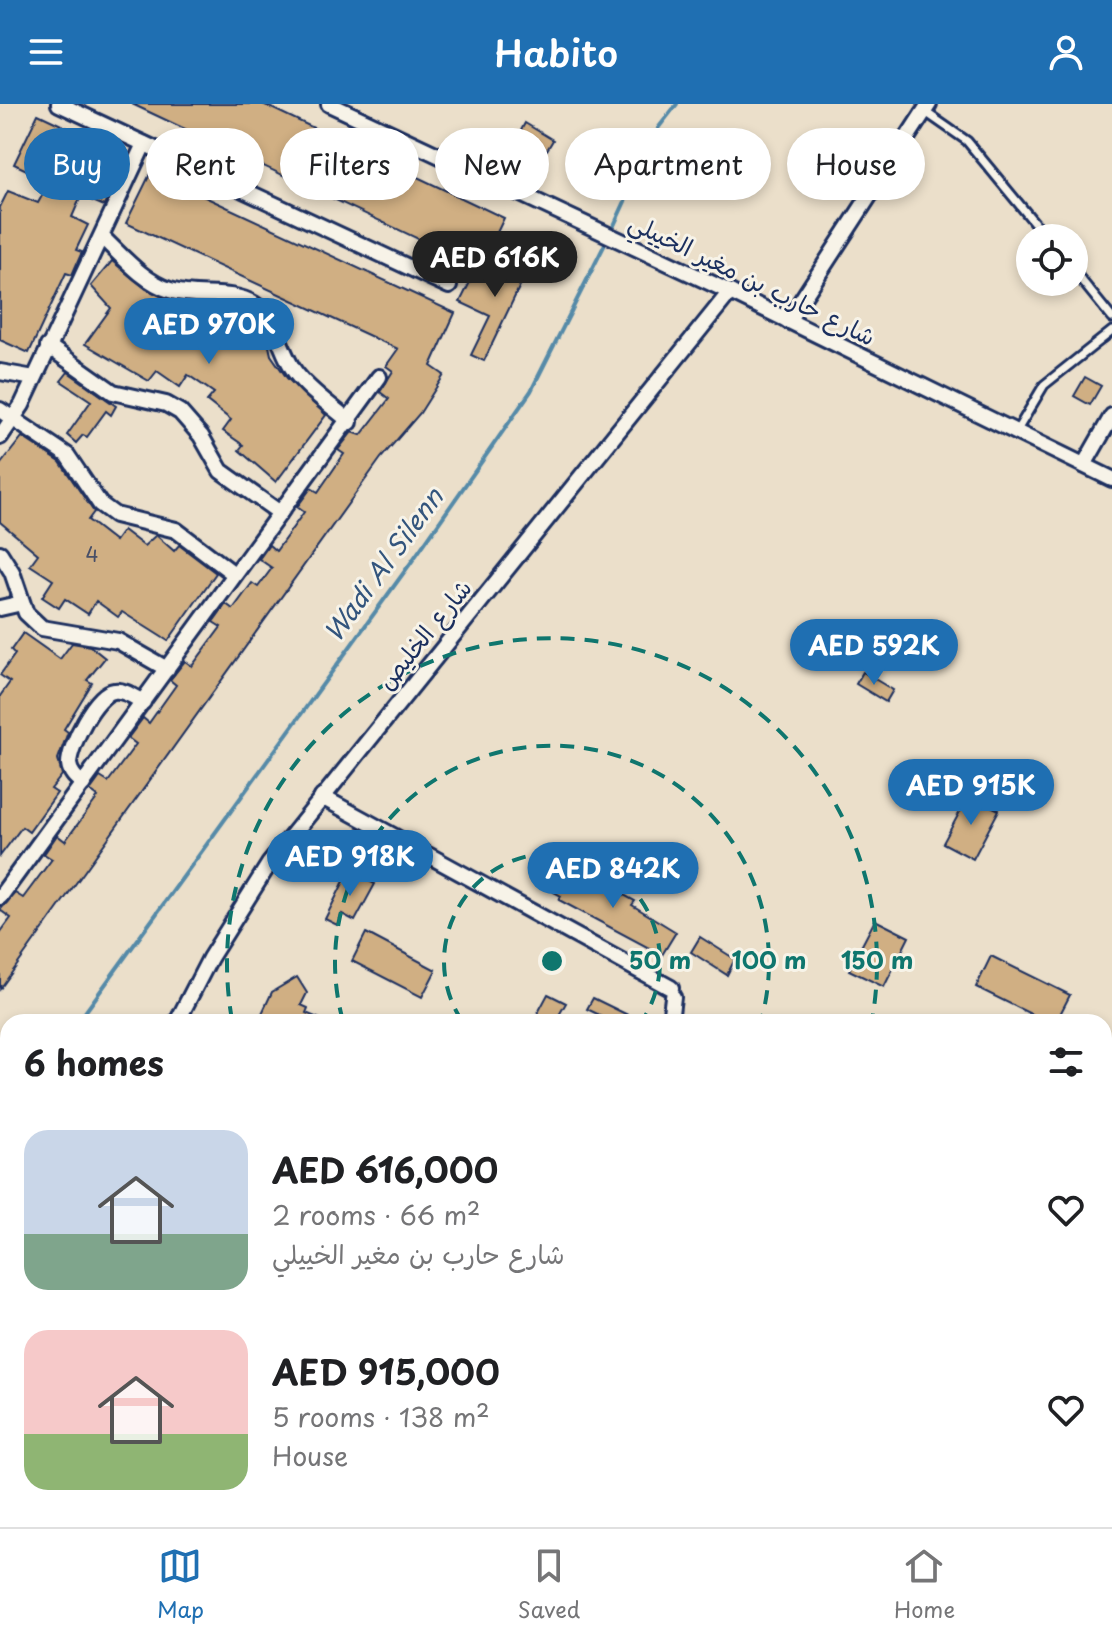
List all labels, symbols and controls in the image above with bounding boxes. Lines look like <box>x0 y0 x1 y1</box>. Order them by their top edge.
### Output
text: Habito <box>494 25 618 79</box>
icon: menu <box>24 30 68 74</box>
icon: person <box>1044 30 1088 74</box>
chip: Buy <box>24 128 130 200</box>
chip: Rent <box>146 128 264 200</box>
chip: Filters <box>280 128 419 200</box>
chip: New <box>435 128 549 200</box>
chip: Apartment <box>565 128 771 200</box>
chip: House <box>787 128 925 200</box>
street label: شارع حارب بن مغير الخييلي <box>621 203 882 358</box>
map controls <box>1016 224 1088 296</box>
button: locate <box>1016 224 1088 296</box>
pin: AED 616K <box>412 231 578 299</box>
text: AED 616K <box>430 237 560 276</box>
pin: AED 970K <box>126 298 292 366</box>
text: AED 970K <box>142 304 276 343</box>
water label: Wadi Al Silenn <box>314 478 453 649</box>
house number: 4 <box>85 539 99 569</box>
street label: شارع الخليص <box>368 571 480 697</box>
pin: AED 592K <box>791 619 957 687</box>
text: AED 592K <box>808 625 940 664</box>
pin: AED 915K <box>888 759 1054 827</box>
text: AED 915K <box>906 765 1036 804</box>
pin: AED 918K <box>267 830 433 898</box>
text: AED 918K <box>285 836 415 875</box>
pin: AED 842K <box>530 842 696 910</box>
text: AED 842K <box>546 848 680 887</box>
text: 50 m <box>629 941 691 977</box>
text: 100 m <box>732 941 806 977</box>
text: 150 m <box>841 941 913 977</box>
centre of rings <box>538 947 566 975</box>
text: 6 homes <box>24 1036 164 1088</box>
icon: filters <box>1044 1040 1088 1084</box>
text: AED 616,000 <box>272 1143 498 1195</box>
icon: home <box>88 1162 184 1258</box>
icon: heart <box>1044 1188 1088 1232</box>
text: 2 rooms · 66 m² <box>272 1195 481 1234</box>
text: شارع حارب بن مغير الخييلي <box>272 1234 565 1273</box>
text: AED 915,000 <box>272 1345 500 1397</box>
icon: home <box>88 1362 184 1458</box>
icon: heart <box>1044 1388 1088 1432</box>
text: 5 rooms · 138 m² <box>272 1397 490 1436</box>
text: House <box>272 1436 348 1475</box>
tab: Map <box>157 1544 204 1625</box>
tab: Saved <box>518 1544 580 1625</box>
tab: Home <box>894 1544 955 1625</box>

